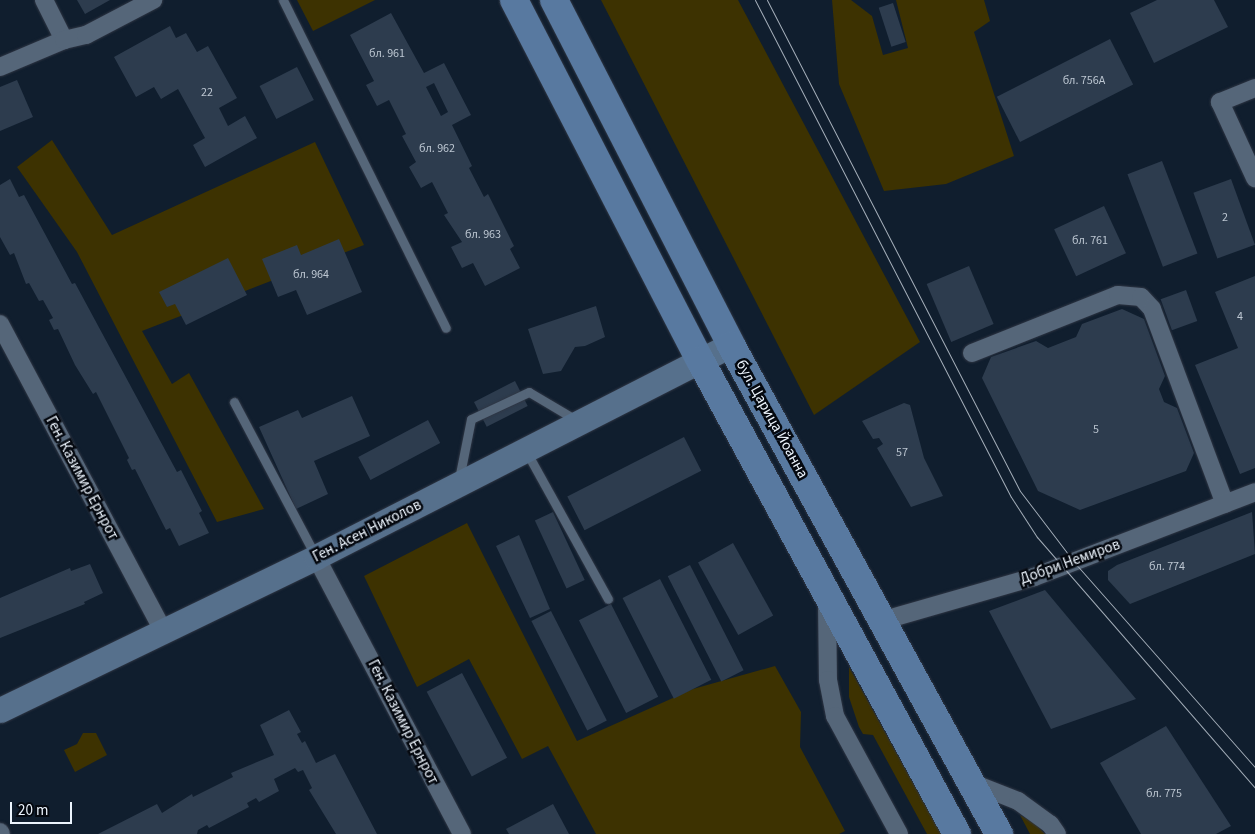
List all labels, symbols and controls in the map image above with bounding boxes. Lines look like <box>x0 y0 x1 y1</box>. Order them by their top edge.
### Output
house number: бл. 961 <box>369 47 405 61</box>
house number: бл. 756А <box>1063 74 1105 88</box>
house number: 22 <box>201 86 213 100</box>
house number: бл. 962 <box>419 142 455 156</box>
house number: 2 <box>1222 211 1228 225</box>
house number: бл. 963 <box>465 228 501 242</box>
house number: бл. 761 <box>1072 234 1108 248</box>
house number: бл. 964 <box>293 268 329 282</box>
house number: 4 <box>1237 310 1243 324</box>
street label: бул. Царица Йоанна <box>732 357 812 481</box>
street label: Ген. Казимир Ернрот <box>42 413 122 543</box>
house number: 5 <box>1093 423 1099 437</box>
house number: 57 <box>896 446 908 460</box>
street label: Ген. Асен Николов <box>310 496 424 566</box>
street label: Добри Немиров <box>1018 536 1122 588</box>
house number: бл. 774 <box>1149 560 1185 574</box>
street label: Ген. Казимир Ернрот <box>364 657 442 787</box>
house number: бл. 775 <box>1146 787 1182 801</box>
scale bar <box>12 792 75 824</box>
text: 20 m <box>18 800 48 821</box>

